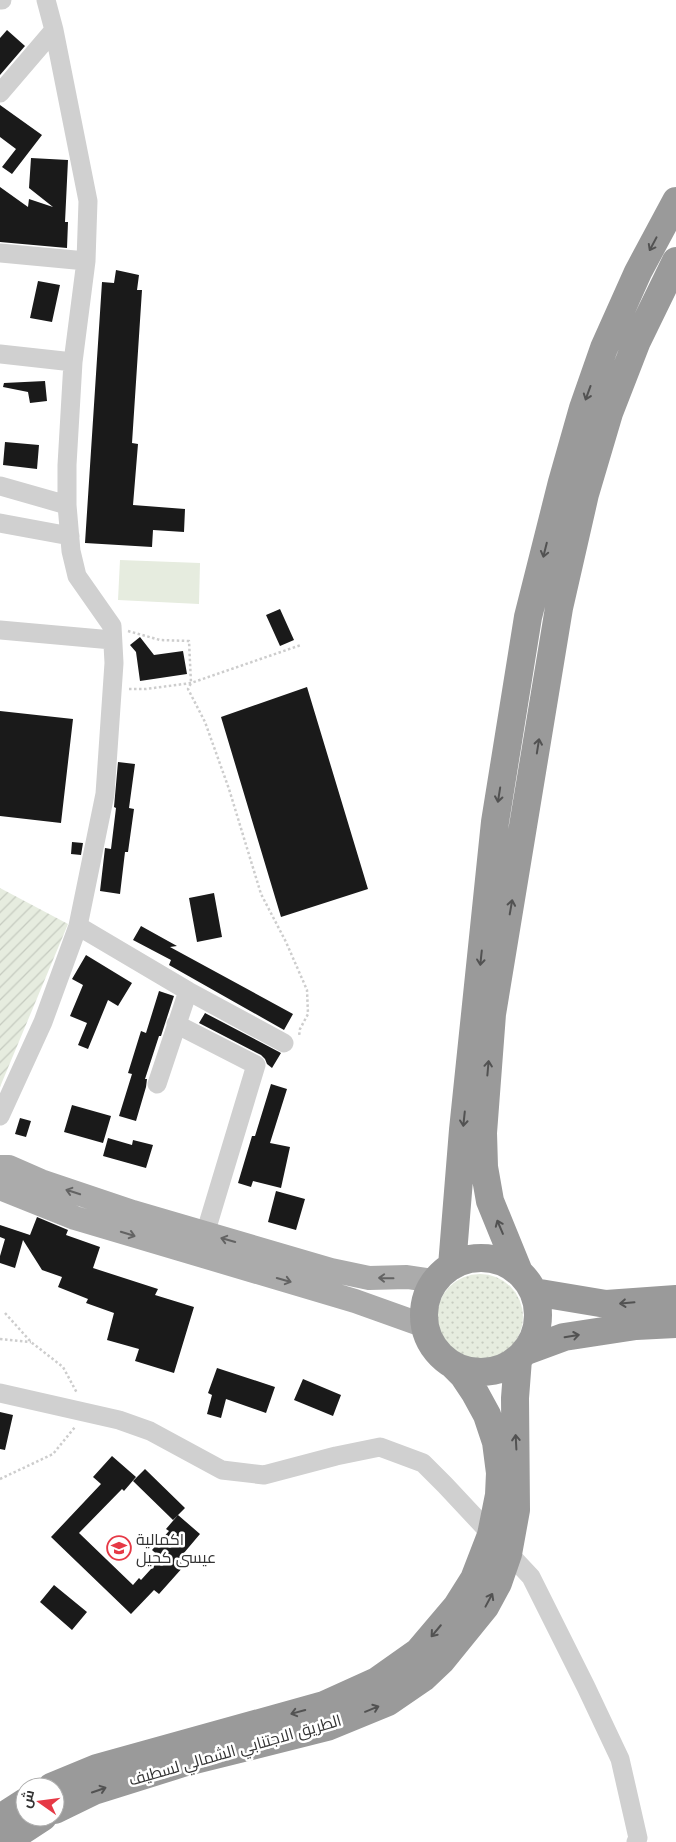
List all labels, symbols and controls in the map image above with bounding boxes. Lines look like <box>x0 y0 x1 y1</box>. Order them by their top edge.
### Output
one-way arrow <box>648 236 657 251</box>
one-way arrow <box>583 385 592 400</box>
one-way arrow <box>540 541 549 557</box>
one-way arrow <box>533 739 543 755</box>
one-way arrow <box>494 787 504 803</box>
one-way arrow <box>506 899 516 915</box>
one-way arrow <box>476 949 485 965</box>
one-way arrow <box>484 1060 493 1076</box>
one-way arrow <box>459 1111 469 1127</box>
one-way arrow <box>66 1187 82 1197</box>
one-way arrow <box>494 1220 503 1235</box>
one-way arrow <box>120 1229 136 1239</box>
one-way arrow <box>221 1235 237 1245</box>
one-way arrow <box>378 1273 394 1283</box>
one-way arrow <box>276 1275 292 1285</box>
one-way arrow <box>620 1299 636 1308</box>
one-way arrow <box>564 1330 580 1340</box>
one-way arrow <box>511 1434 520 1450</box>
place label: اكمالية عيسى كحيل <box>136 1529 216 1568</box>
school or university icon: اكمالية عيسى كحيل <box>106 1535 132 1561</box>
one-way arrow <box>484 1592 494 1607</box>
one-way arrow <box>430 1625 441 1638</box>
one-way arrow <box>364 1703 379 1713</box>
one-way arrow <box>291 1708 307 1717</box>
street label: الطريق الاجتنابي الشمالي لسطيف <box>126 1710 345 1793</box>
north arrow <box>15 1777 65 1827</box>
one-way arrow <box>91 1785 106 1794</box>
text: ش <box>16 1788 38 1810</box>

